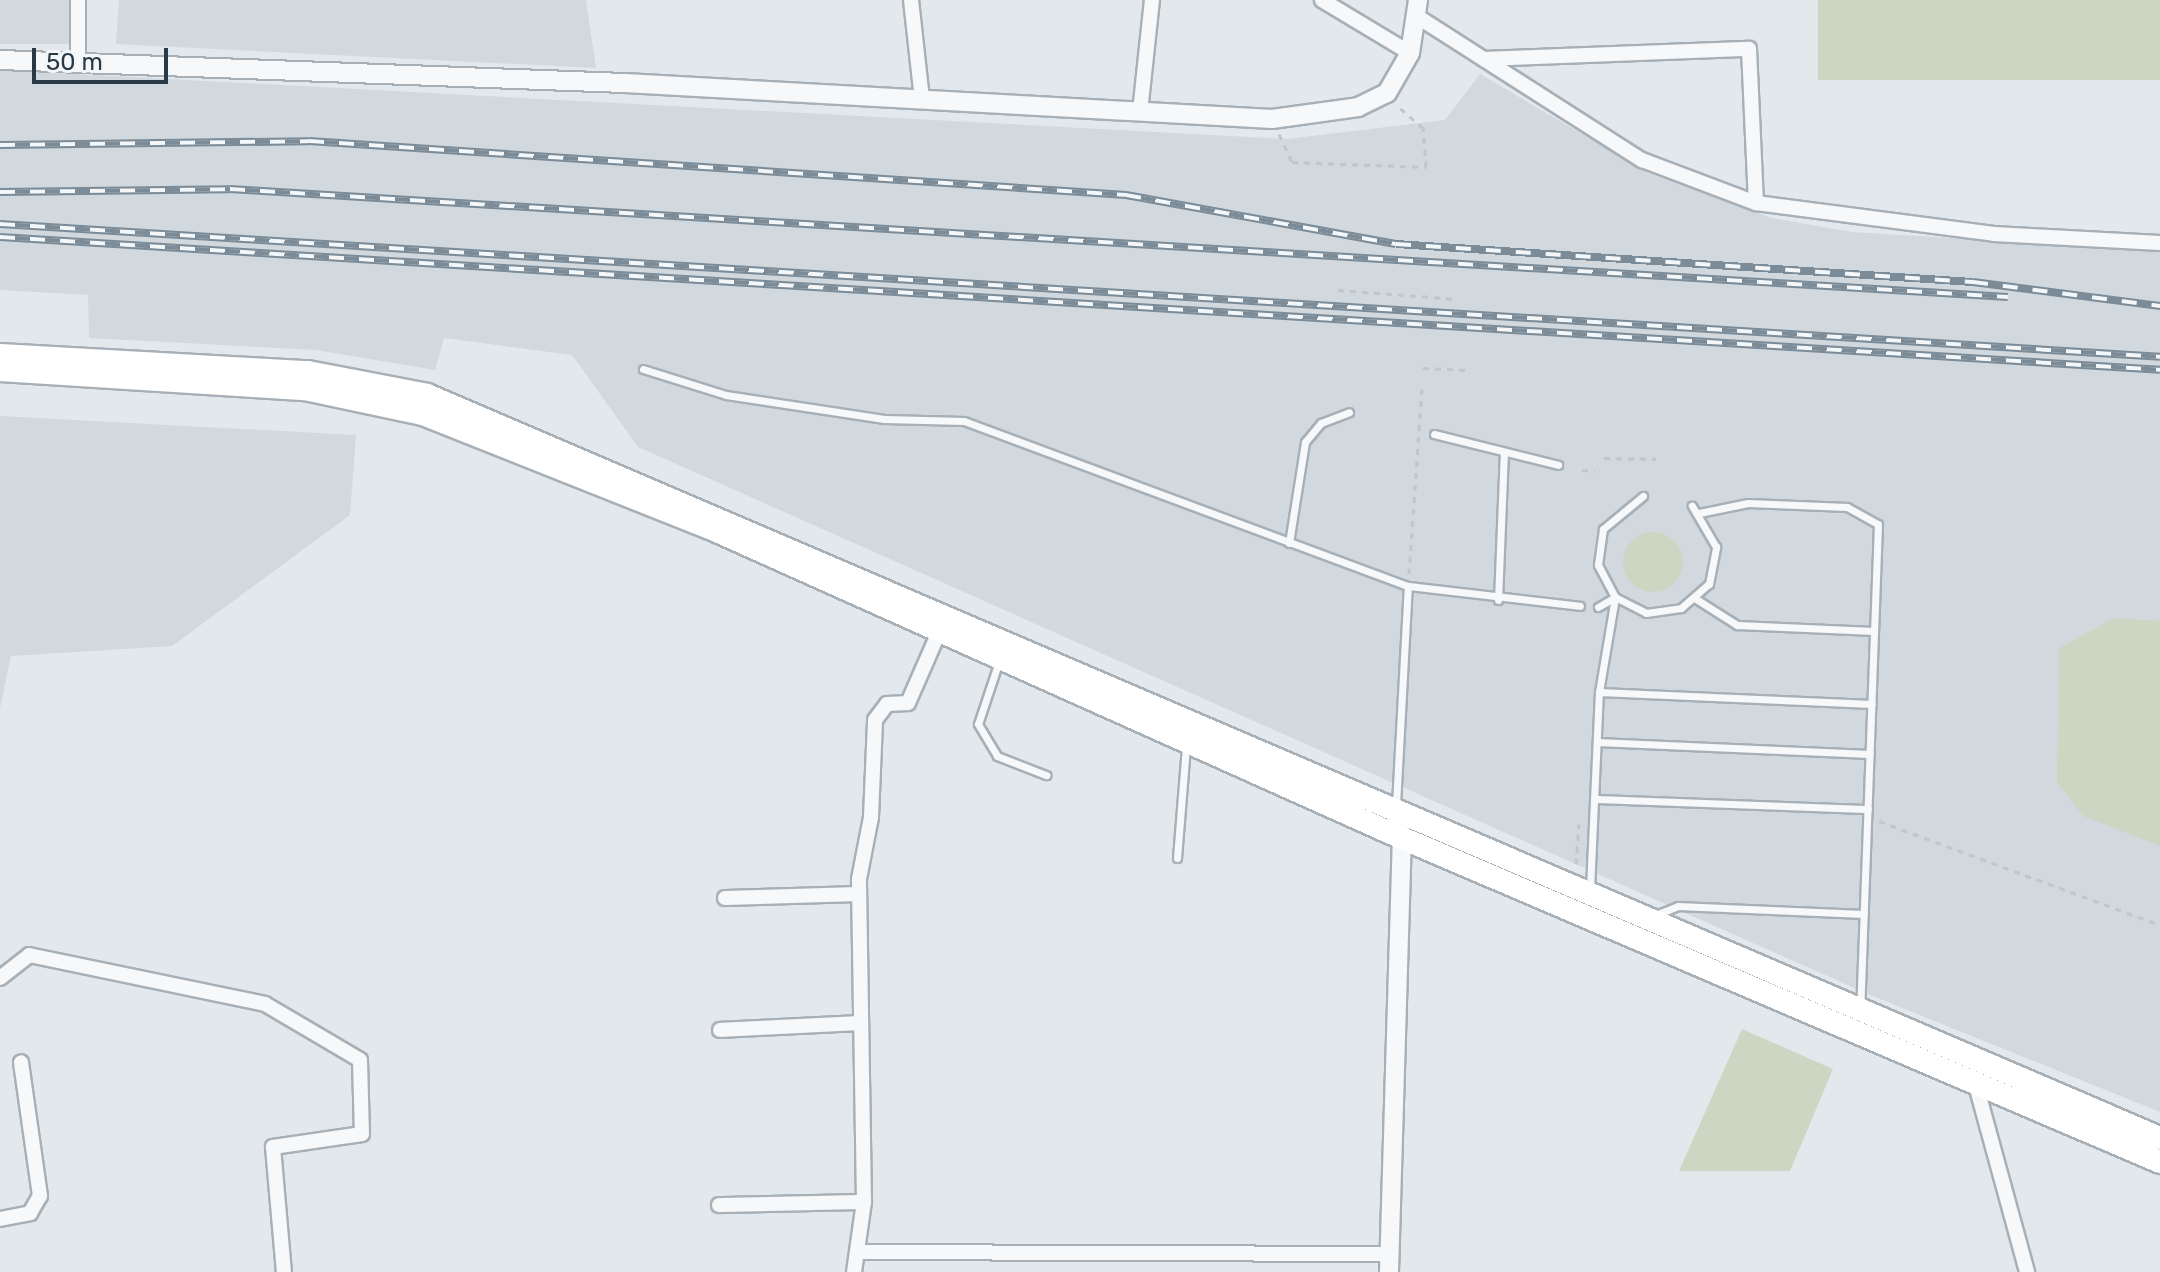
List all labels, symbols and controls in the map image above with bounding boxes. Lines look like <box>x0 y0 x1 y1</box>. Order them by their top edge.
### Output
scale bar <box>36 32 172 82</box>
text: 50 m <box>46 48 103 76</box>

